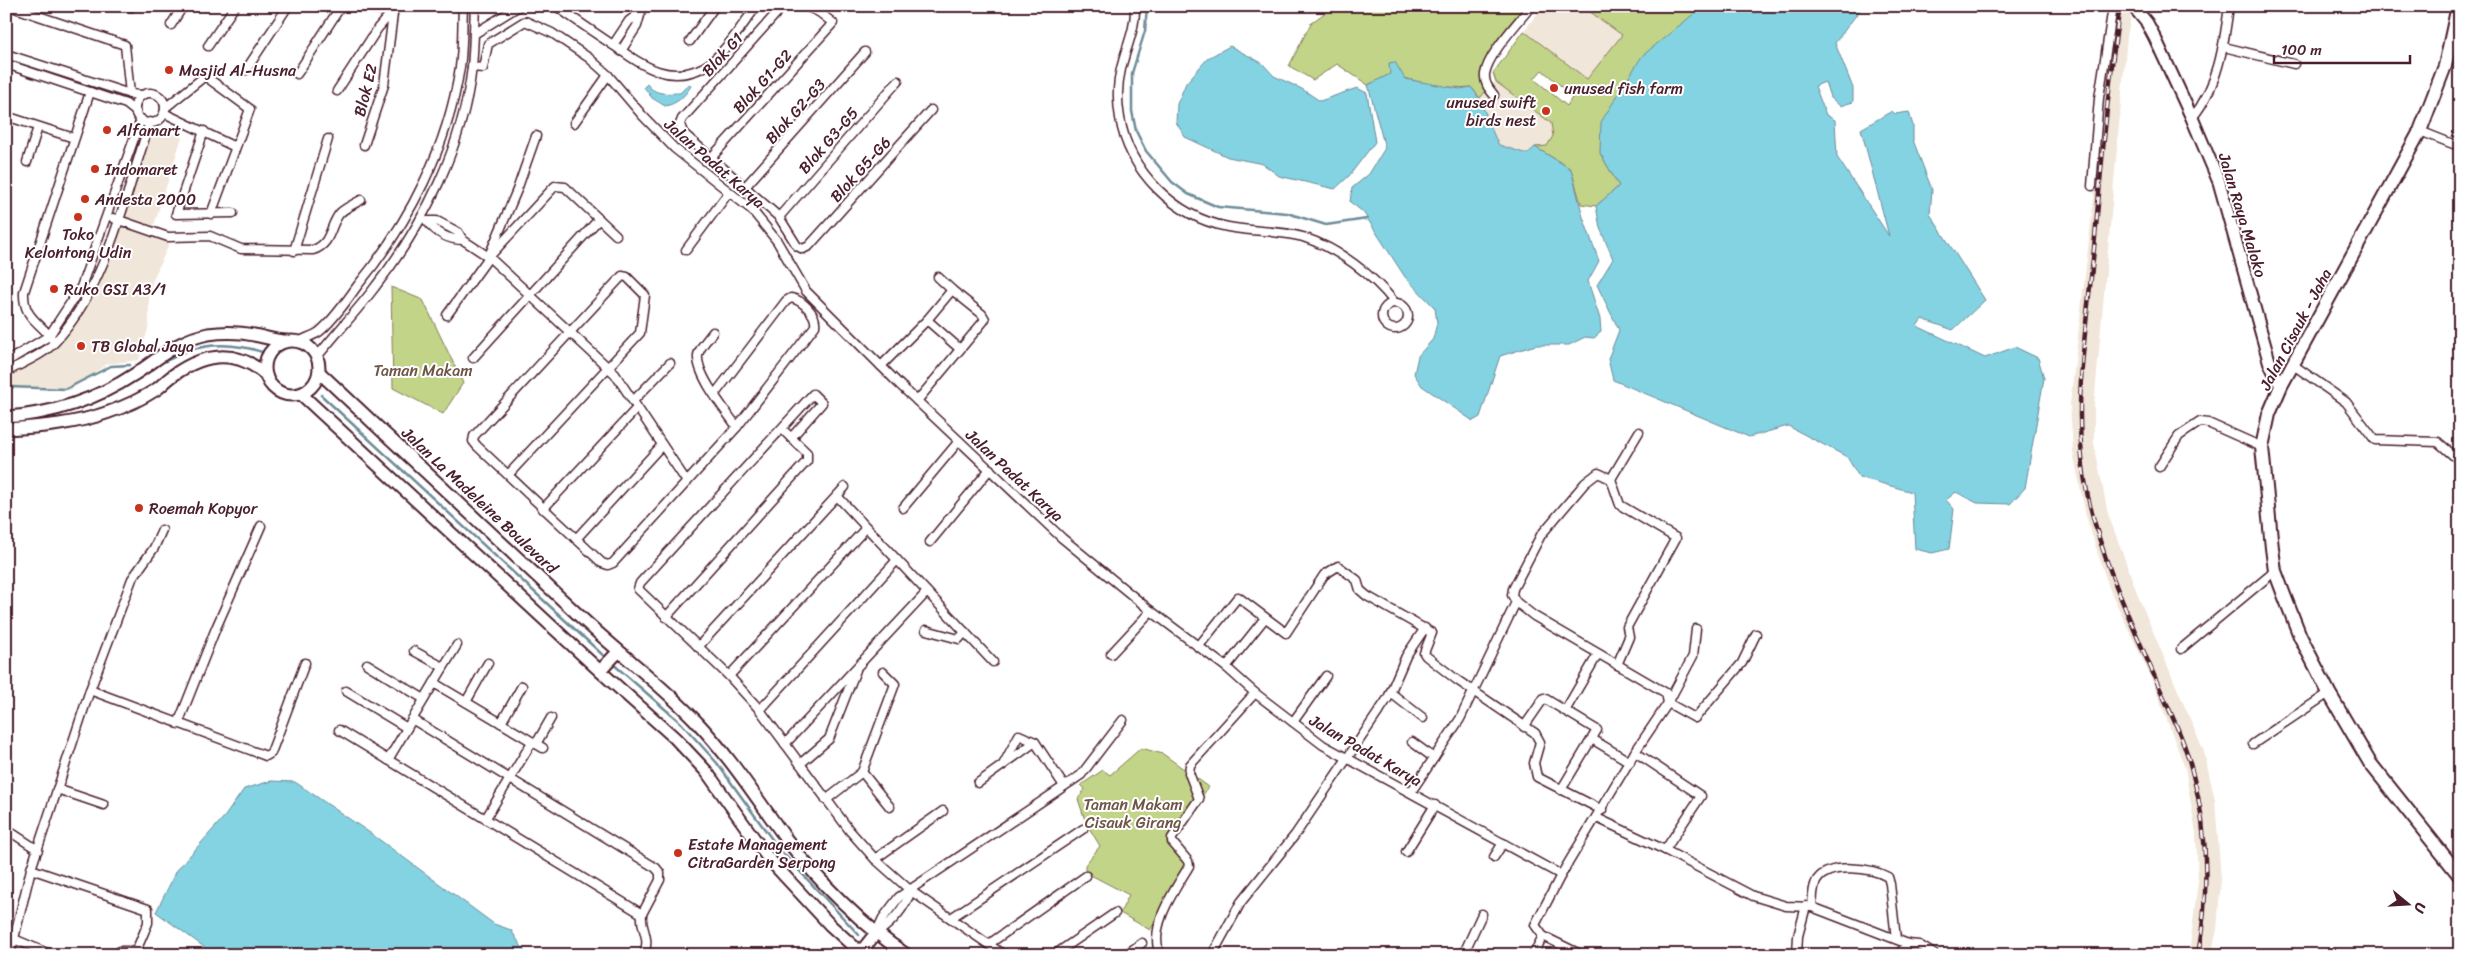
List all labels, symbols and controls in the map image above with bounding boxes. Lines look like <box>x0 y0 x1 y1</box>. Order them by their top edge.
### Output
street label: Blok G1 <box>694 25 751 83</box>
scale bar <box>2274 32 2410 64</box>
text: 100 m <box>2281 37 2322 63</box>
street label: Blok G1-G2 <box>725 42 800 120</box>
place label: Masjid Al-Husna <box>179 56 297 85</box>
street label: Blok E2 <box>345 61 386 120</box>
marker: Masjid Al-Husna <box>163 64 175 76</box>
street label: Blok G2-G3 <box>758 71 833 151</box>
place label: unused fish farm <box>1564 74 1683 103</box>
marker: unused fish farm <box>1548 82 1560 94</box>
place label: unused swift birds nest <box>1446 88 1537 135</box>
street label: Blok G3-G5 <box>791 100 866 181</box>
marker: unused swift birds nest <box>1540 105 1552 117</box>
street label: Jalan Padat Karya <box>657 110 772 216</box>
place label: Alfamart <box>116 116 181 145</box>
marker: Alfamart <box>101 124 113 136</box>
street label: Blok G5-G6 <box>822 129 898 209</box>
street label: Jalan Raya Maloko <box>2209 148 2275 281</box>
place label: Indomaret <box>104 155 178 184</box>
marker: Indomaret <box>89 163 101 175</box>
place label: Andesta 2000 <box>94 185 196 214</box>
marker: Andesta 2000 <box>79 193 91 205</box>
marker: Toko Kelontong Udin <box>72 211 84 223</box>
place label: Toko Kelontong Udin <box>25 220 132 267</box>
street label: Jalan Cisauk - Jaha <box>2251 263 2340 396</box>
place label: Ruko GSI A3/1 <box>64 275 166 304</box>
marker: Ruko GSI A3/1 <box>48 283 60 295</box>
place label: TB Global Jaya <box>91 332 194 361</box>
marker: TB Global Jaya <box>75 340 87 352</box>
park label: Taman Makam <box>373 356 473 385</box>
street label: Jalan La Madeleine Boulevard <box>394 419 566 582</box>
street label: Jalan Padat Karya <box>958 421 1071 529</box>
place label: Roemah Kopyor <box>149 494 259 523</box>
marker: Roemah Kopyor <box>133 502 145 514</box>
street label: Jalan Padat Karya <box>1303 706 1428 795</box>
park label: Taman Makam Cisauk Girang <box>1083 790 1183 837</box>
place label: Estate Management CitraGarden Serpong <box>688 830 836 877</box>
marker: Estate Management CitraGarden Serpong <box>672 847 684 859</box>
north arrow <box>2384 878 2434 928</box>
text: U <box>2406 900 2433 917</box>

